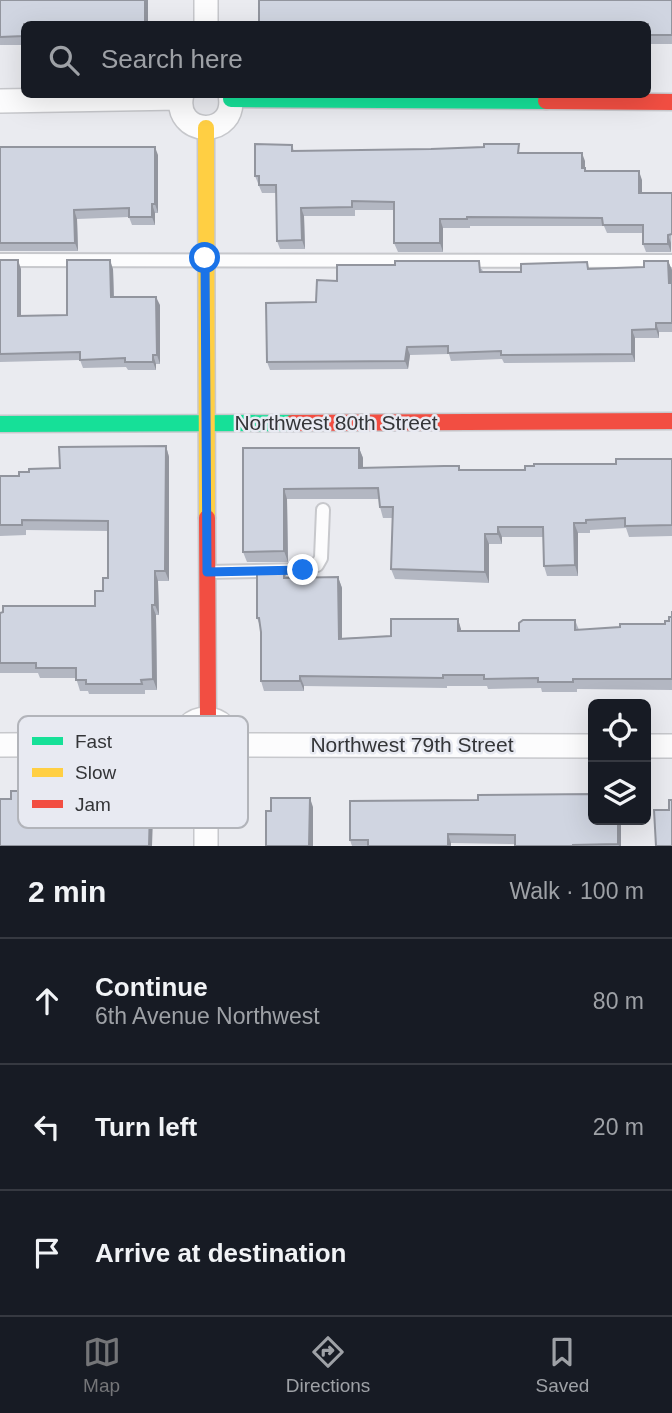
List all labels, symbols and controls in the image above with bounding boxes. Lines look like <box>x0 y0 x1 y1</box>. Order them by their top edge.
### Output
search box <box>21 21 651 98</box>
icon: search <box>45 41 83 79</box>
text: Search here <box>101 44 243 74</box>
route start <box>189 242 220 273</box>
street label: Northwest 80th Street <box>234 411 438 434</box>
route end <box>287 554 318 585</box>
map controls <box>588 699 651 825</box>
button: locate <box>588 699 651 762</box>
legend <box>18 716 248 828</box>
text: Fast <box>75 731 113 752</box>
street label: Northwest 79th Street <box>310 733 514 756</box>
text: Slow <box>75 762 116 783</box>
button: layers <box>588 762 651 825</box>
text: Jam <box>75 794 111 815</box>
text: 2 min <box>28 875 106 908</box>
text: Walk · 100 m <box>509 878 644 904</box>
text: Continue <box>95 972 208 1002</box>
icon: ahead <box>28 982 66 1020</box>
text: 80 m <box>593 988 644 1014</box>
text: 6th Avenue Northwest <box>95 1003 320 1029</box>
icon: left <box>28 1108 66 1146</box>
text: Turn left <box>95 1112 197 1142</box>
text: 20 m <box>593 1114 644 1140</box>
icon: arrive <box>28 1234 66 1272</box>
text: Arrive at destination <box>95 1238 346 1268</box>
tab: Map <box>83 1333 121 1397</box>
tab: Directions <box>286 1333 370 1397</box>
tab: Saved <box>535 1333 589 1397</box>

